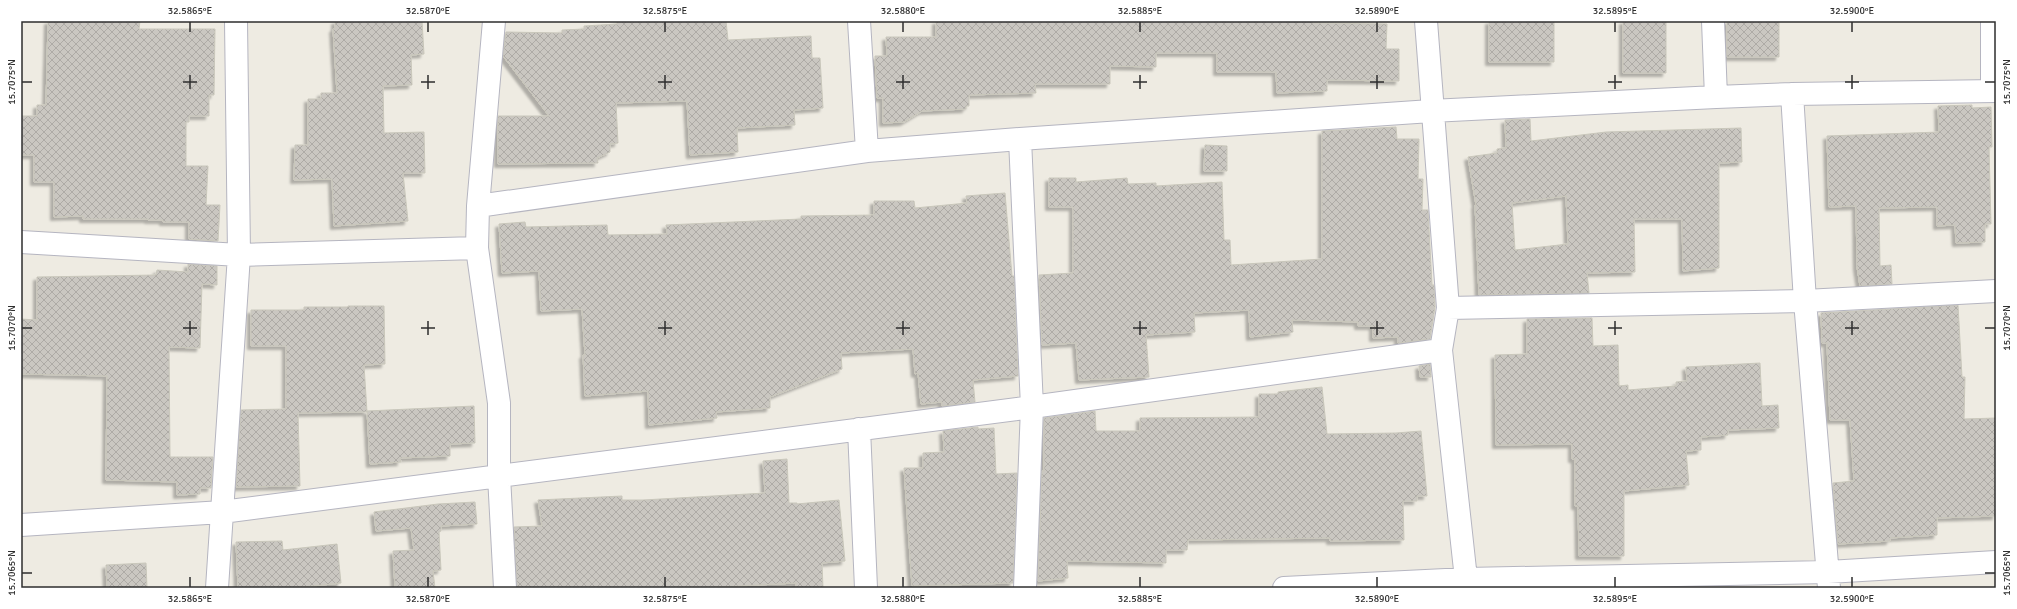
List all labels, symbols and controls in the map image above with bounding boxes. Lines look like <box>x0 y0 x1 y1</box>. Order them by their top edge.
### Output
text: 32.5865°E <box>168 5 213 17</box>
text: 32.5870°E <box>406 5 451 17</box>
text: 32.5875°E <box>643 5 688 17</box>
text: 32.5880°E <box>881 5 926 17</box>
text: 32.5885°E <box>1118 5 1163 17</box>
text: 32.5890°E <box>1355 5 1400 17</box>
text: 32.5895°E <box>1593 5 1638 17</box>
text: 32.5900°E <box>1830 5 1875 17</box>
text: 15.7075°N <box>6 59 18 105</box>
text: 15.7075°N <box>2001 59 2013 105</box>
text: 15.7070°N <box>6 305 18 351</box>
text: 15.7070°N <box>2001 305 2013 351</box>
text: 15.7065°N <box>6 550 18 596</box>
text: 15.7065°N <box>2001 550 2013 596</box>
text: 32.5865°E <box>168 593 213 605</box>
text: 32.5870°E <box>406 593 451 605</box>
text: 32.5875°E <box>643 593 688 605</box>
text: 32.5880°E <box>881 593 926 605</box>
text: 32.5885°E <box>1118 593 1163 605</box>
text: 32.5890°E <box>1355 593 1400 605</box>
text: 32.5895°E <box>1593 593 1638 605</box>
text: 32.5900°E <box>1830 593 1875 605</box>

